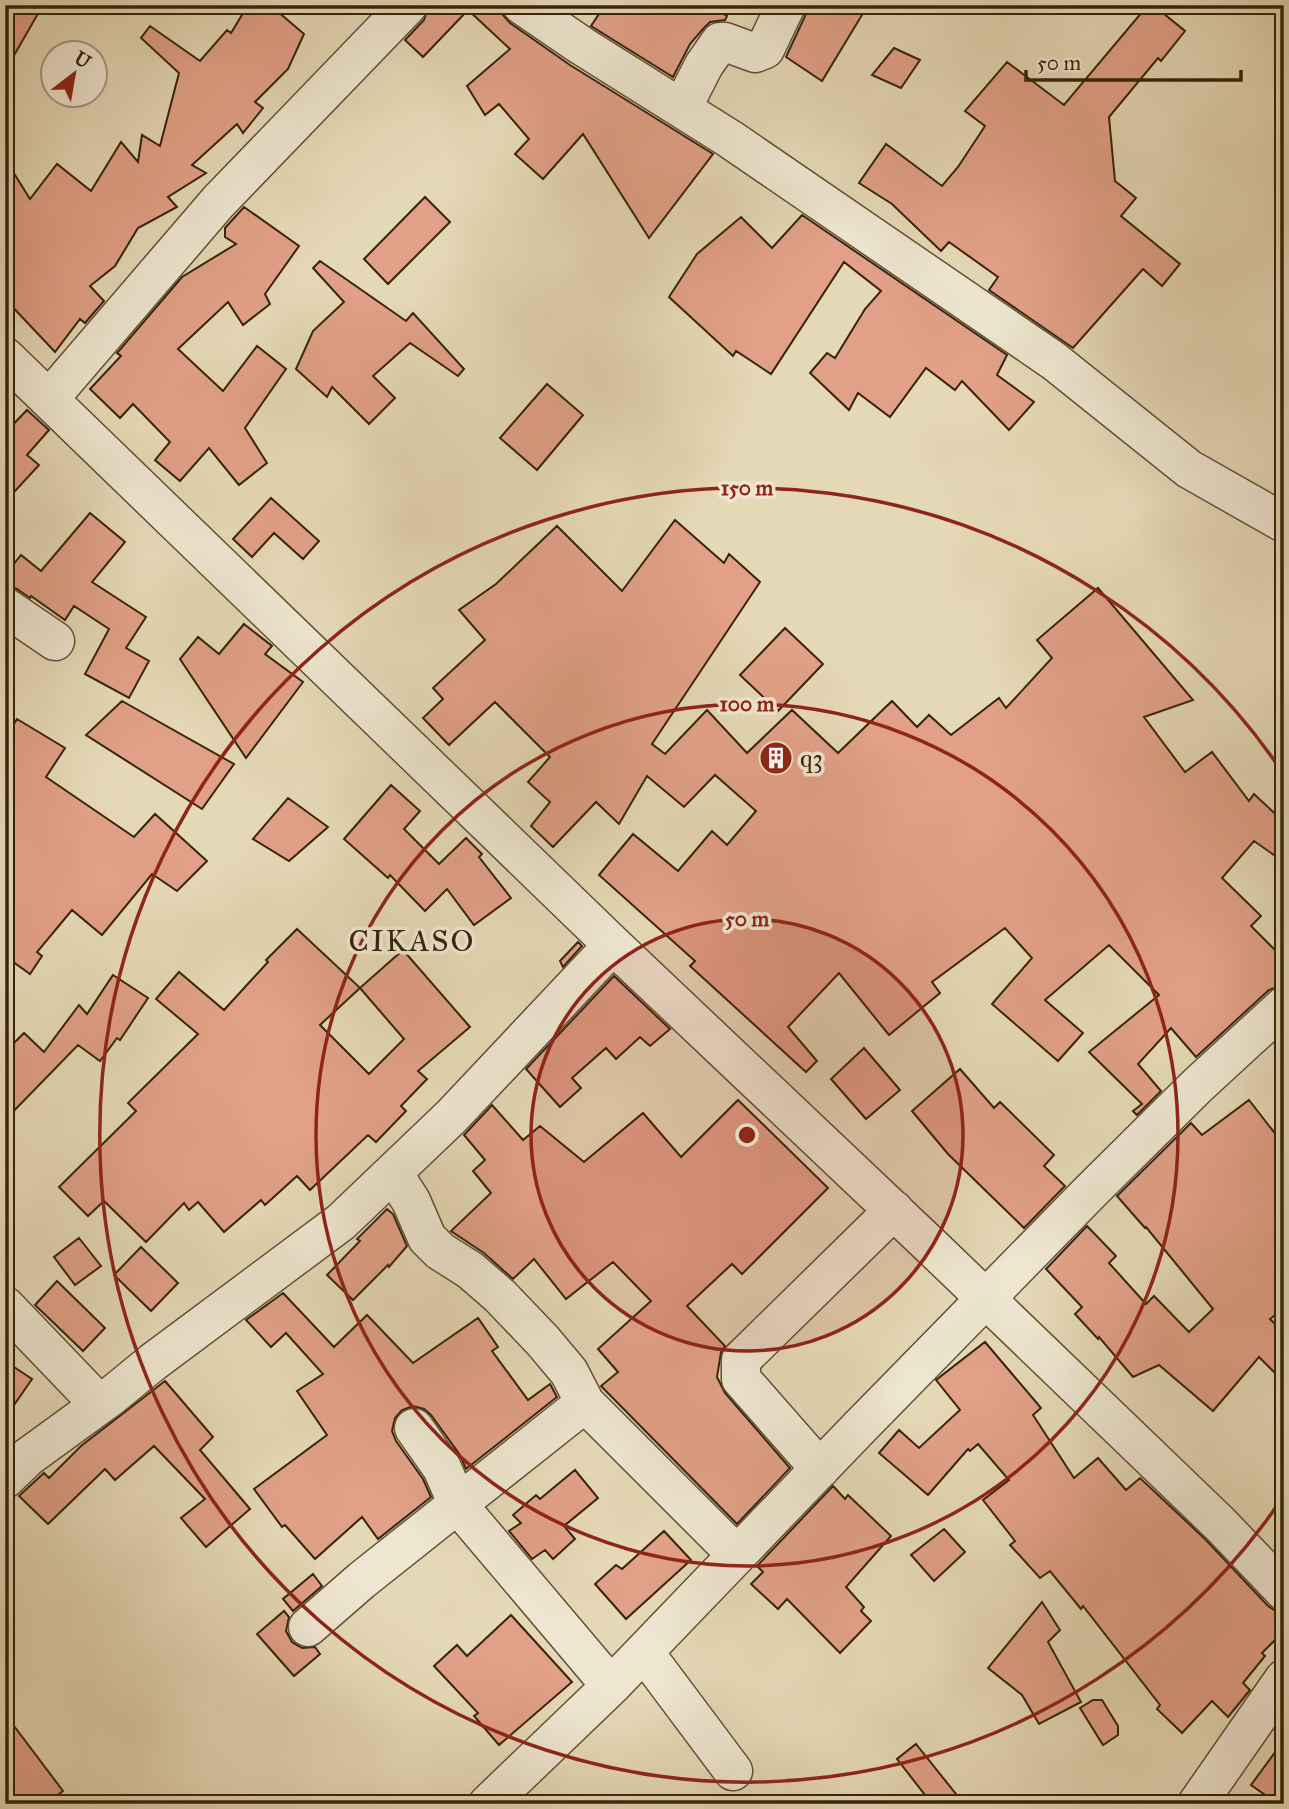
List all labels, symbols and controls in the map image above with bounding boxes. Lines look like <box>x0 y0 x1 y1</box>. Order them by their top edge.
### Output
north arrow <box>38 38 108 108</box>
scale bar <box>1026 38 1242 82</box>
text: U <box>70 46 96 74</box>
text: 50 m <box>1037 50 1082 76</box>
text: 150 m <box>721 475 773 501</box>
text: 100 m <box>720 691 775 717</box>
building icon: q3 <box>757 739 795 777</box>
place label: q3 <box>800 742 823 774</box>
text: 50 m <box>725 906 769 932</box>
district label: CIKASO <box>349 923 475 959</box>
centre of rings <box>735 1123 759 1147</box>

